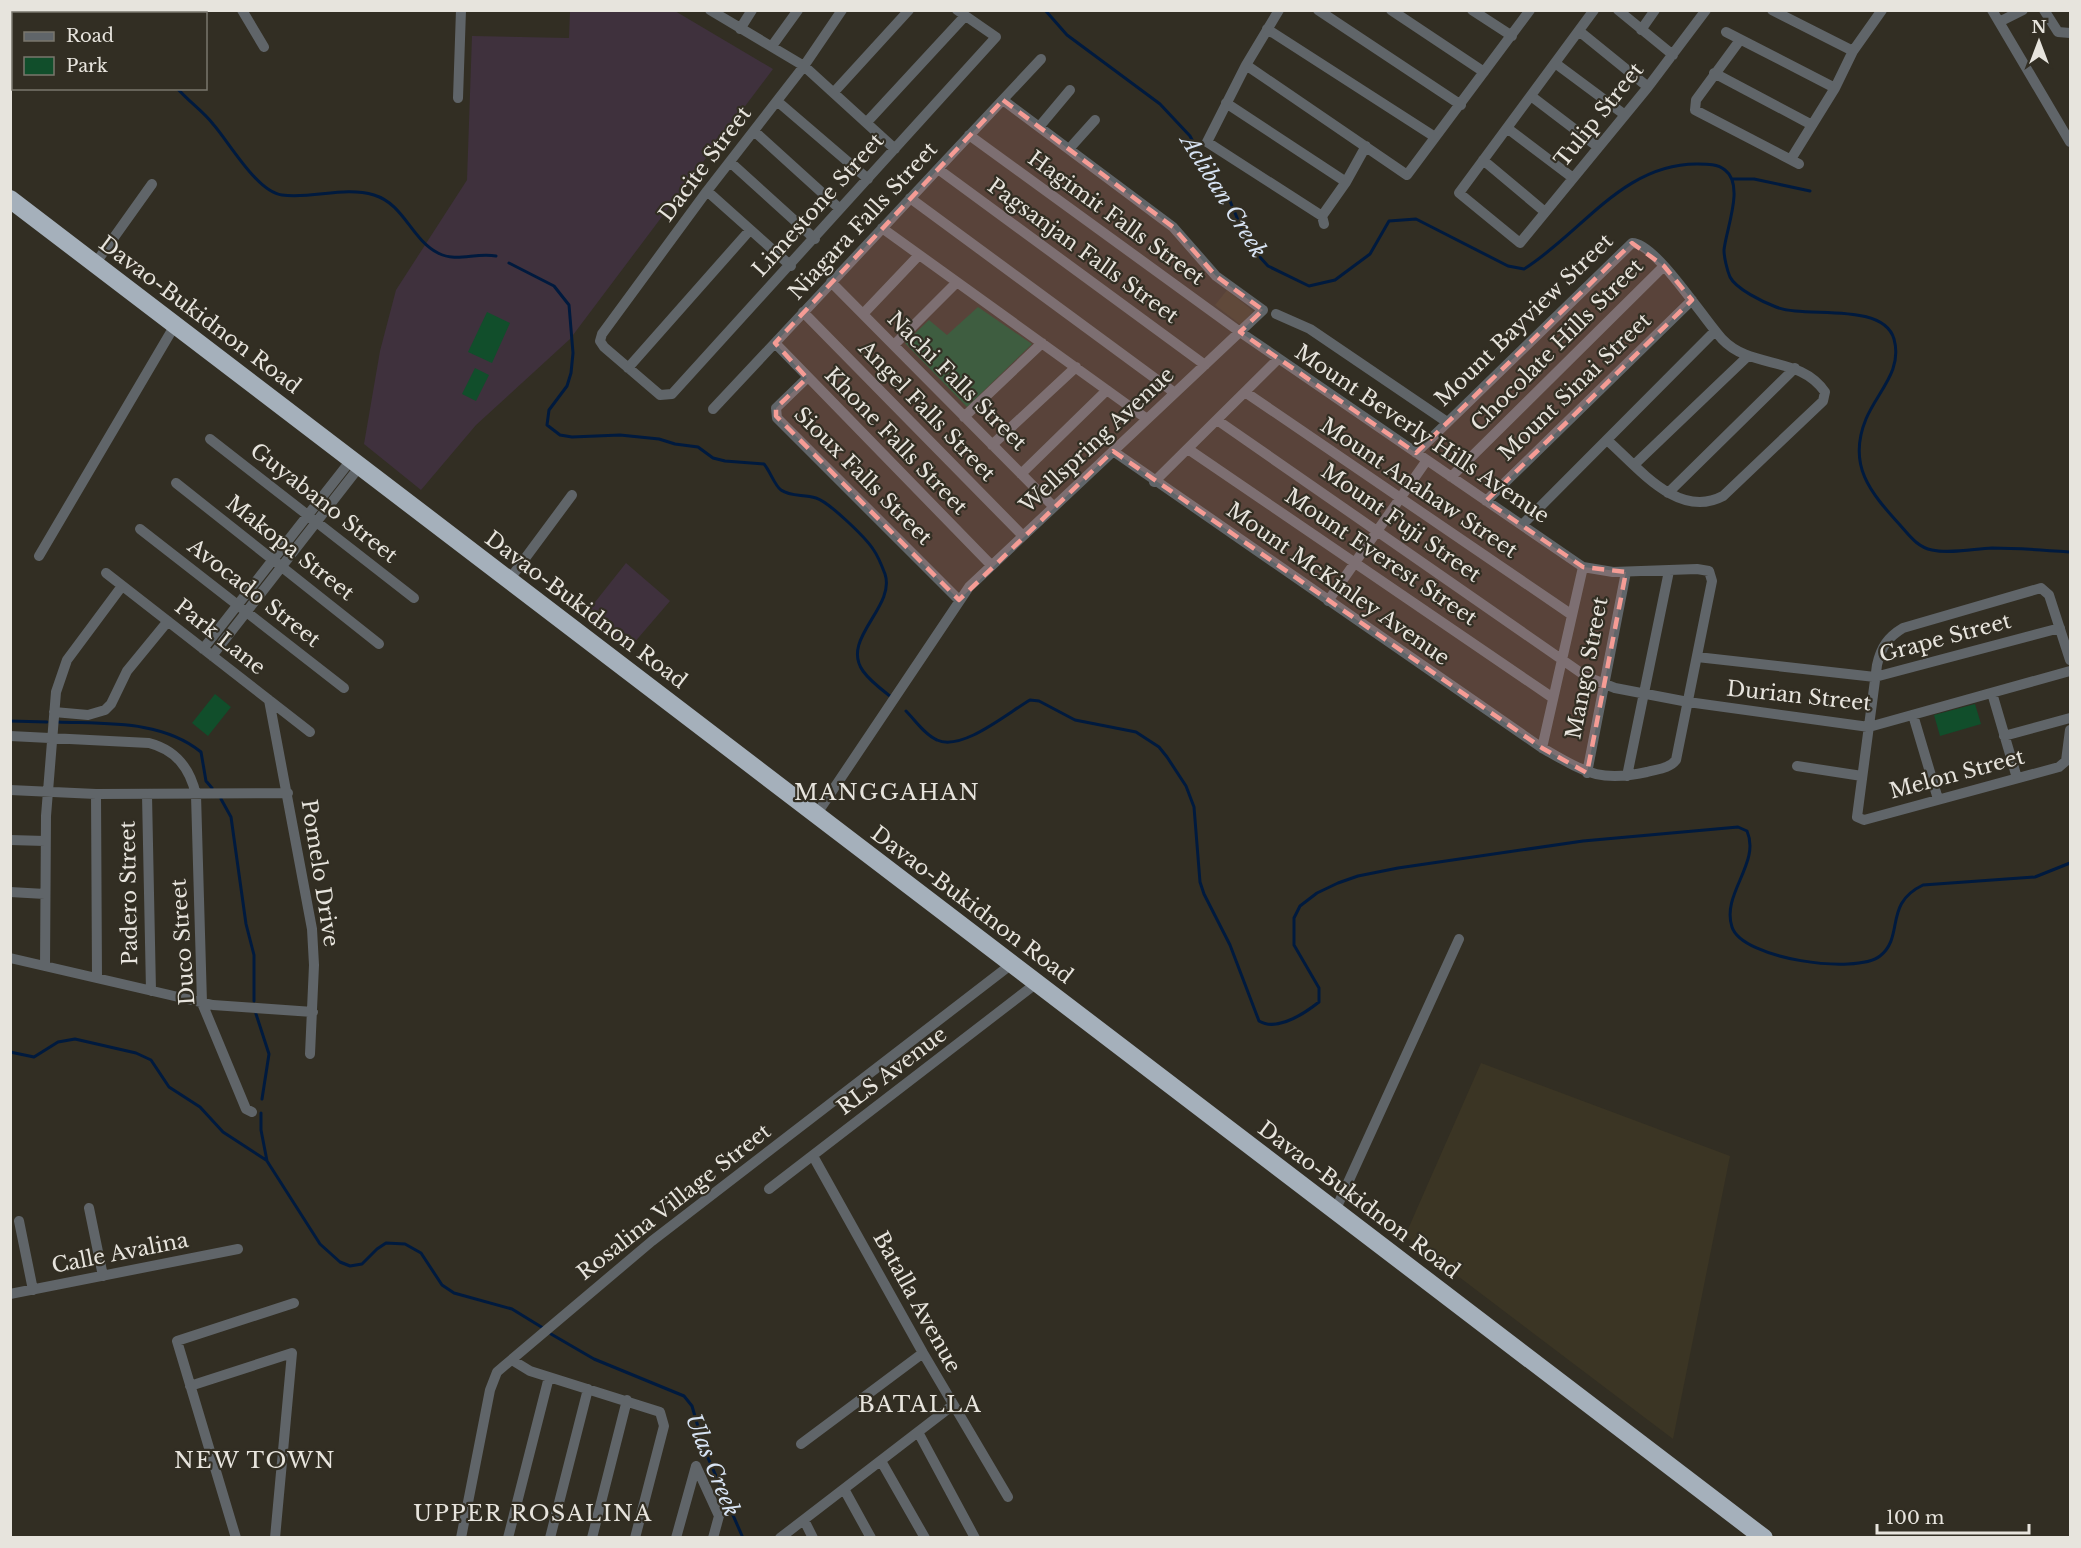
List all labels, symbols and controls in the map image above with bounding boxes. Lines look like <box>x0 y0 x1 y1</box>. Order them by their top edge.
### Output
legend <box>12 12 207 90</box>
north arrow <box>2009 12 2069 72</box>
text: N <box>2031 17 2047 37</box>
text: Road <box>66 25 114 47</box>
text: Park <box>66 55 108 77</box>
street label: Tulip Street <box>1549 57 1649 173</box>
street label: Dacite Street <box>653 101 757 227</box>
water label: Acliban Creek <box>1173 127 1272 263</box>
street label: Limestone Street <box>747 128 889 282</box>
street label: Niagara Falls Street <box>783 137 943 305</box>
street label: Hagimit Falls Street <box>1023 145 1209 291</box>
street label: Pagsanjan Falls Street <box>982 173 1184 329</box>
street label: Mount Bayview Street <box>1430 228 1618 412</box>
street label: Davao-Bukidnon Road <box>94 231 306 399</box>
street label: Chocolate Hills Street <box>1465 253 1649 437</box>
street label: Nachi Falls Street <box>882 306 1032 456</box>
street label: Mount Sinai Street <box>1493 308 1657 466</box>
street label: Angel Falls Street <box>853 335 1001 487</box>
street label: Mount Beverly Hills Avenue <box>1290 339 1554 529</box>
street label: Khone Falls Street <box>819 362 973 520</box>
street label: Wellspring Avenue <box>1014 362 1180 519</box>
street label: Sioux Falls Street <box>789 402 937 550</box>
street label: Mount Anahaw Street <box>1315 412 1523 564</box>
street label: Guyabano Street <box>245 437 403 569</box>
street label: Mount Fuji Street <box>1316 458 1486 588</box>
street label: Mount Everest Street <box>1280 483 1482 631</box>
street label: Makopa Street <box>221 490 359 606</box>
street label: Mount McKinley Avenue <box>1221 497 1455 671</box>
street label: Davao-Bukidnon Road <box>480 526 692 694</box>
street label: Avocado Street <box>182 533 326 653</box>
street label: Park Lane <box>169 594 271 680</box>
street label: Mango Street <box>1560 595 1614 741</box>
street label: Grape Street <box>1876 608 2014 668</box>
street label: Durian Street <box>1725 675 1873 717</box>
street label: Melon Street <box>1887 743 2027 804</box>
district label: MANGGAHAN <box>794 779 980 806</box>
street label: Pomelo Drive <box>296 798 344 948</box>
street label: Padero Street <box>115 820 143 966</box>
street label: Davao-Bukidnon Road <box>866 821 1078 989</box>
street label: Duco Street <box>166 878 200 1006</box>
street label: RLS Avenue <box>832 1021 952 1121</box>
street label: Davao-Bukidnon Road <box>1253 1116 1465 1284</box>
street label: Rosalina Village Street <box>572 1118 776 1286</box>
street label: Calle Avalina <box>49 1227 191 1279</box>
street label: Batalla Avenue <box>867 1227 967 1377</box>
district label: BATALLA <box>858 1391 982 1418</box>
water label: Ulas Creek <box>680 1410 745 1521</box>
district label: NEW TOWN <box>174 1447 336 1474</box>
scale bar <box>1877 1497 2028 1535</box>
district label: UPPER ROSALINA <box>413 1500 653 1527</box>
text: 100 m <box>1886 1507 1944 1529</box>

